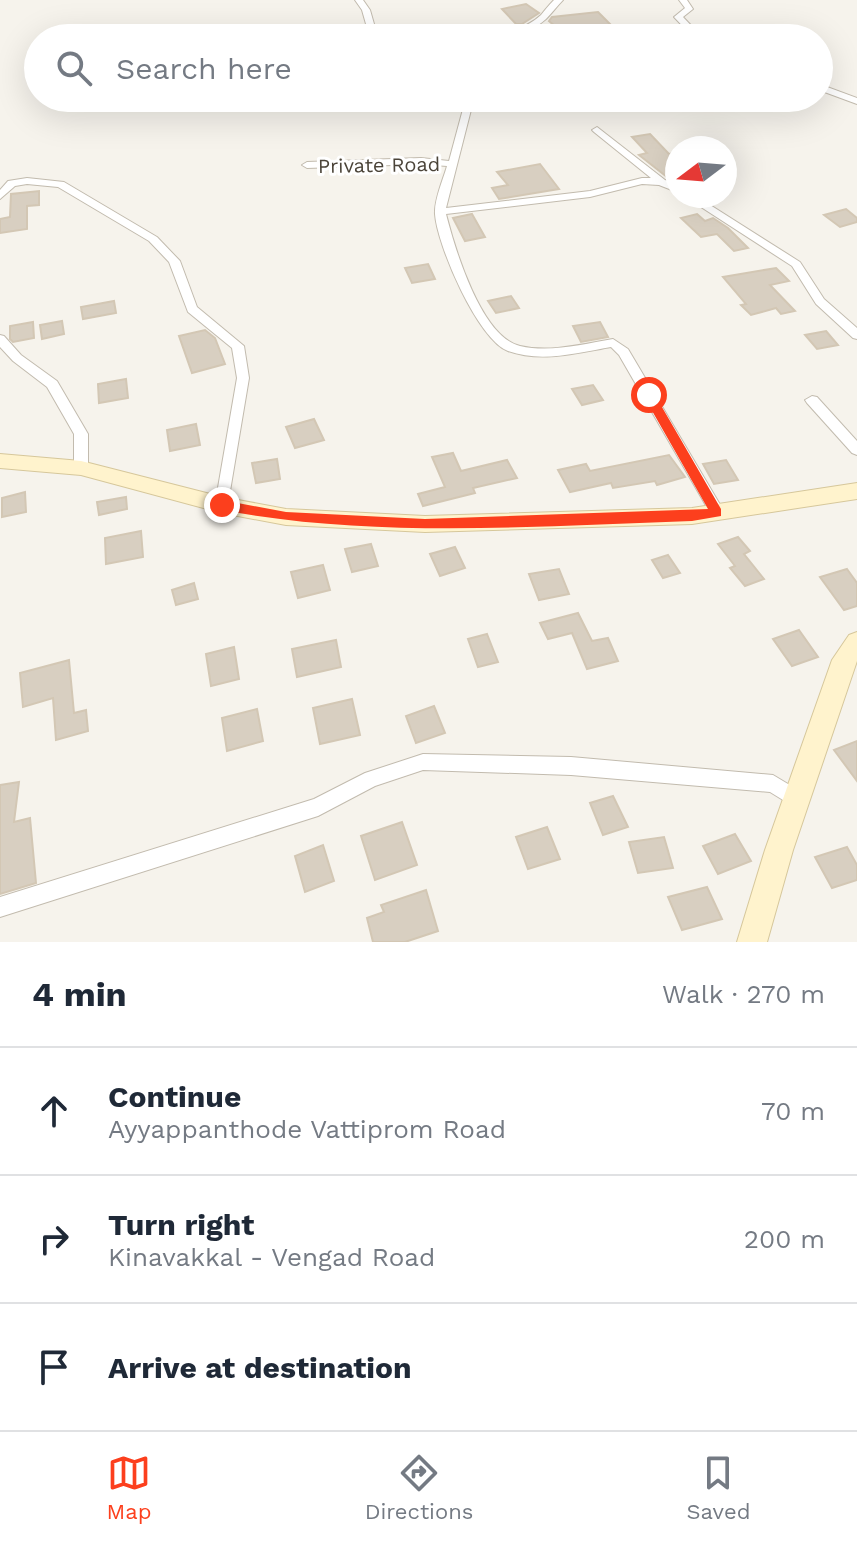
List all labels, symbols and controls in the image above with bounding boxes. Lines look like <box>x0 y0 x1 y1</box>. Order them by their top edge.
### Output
search box <box>24 24 833 112</box>
icon: search <box>52 46 96 90</box>
text: Search here <box>116 51 292 86</box>
north arrow <box>665 136 737 208</box>
street label: Private Road <box>318 152 440 178</box>
route start <box>631 377 667 413</box>
route end <box>204 487 240 523</box>
text: 4 min <box>32 974 127 1014</box>
text: Walk · 270 m <box>662 979 825 1009</box>
text: Continue <box>108 1079 241 1114</box>
icon: ahead <box>32 1089 76 1133</box>
text: 70 m <box>761 1096 825 1126</box>
text: Ayyappanthode Vattiprom Road <box>108 1114 506 1144</box>
text: Turn right <box>108 1207 254 1242</box>
icon: right <box>32 1217 76 1261</box>
text: 200 m <box>744 1224 825 1254</box>
text: Kinavakkal - Vengad Road <box>108 1242 435 1272</box>
icon: arrive <box>32 1345 76 1389</box>
text: Arrive at destination <box>108 1350 412 1385</box>
tab: Map <box>107 1451 151 1524</box>
tab: Directions <box>365 1451 473 1524</box>
tab: Saved <box>687 1451 750 1524</box>

